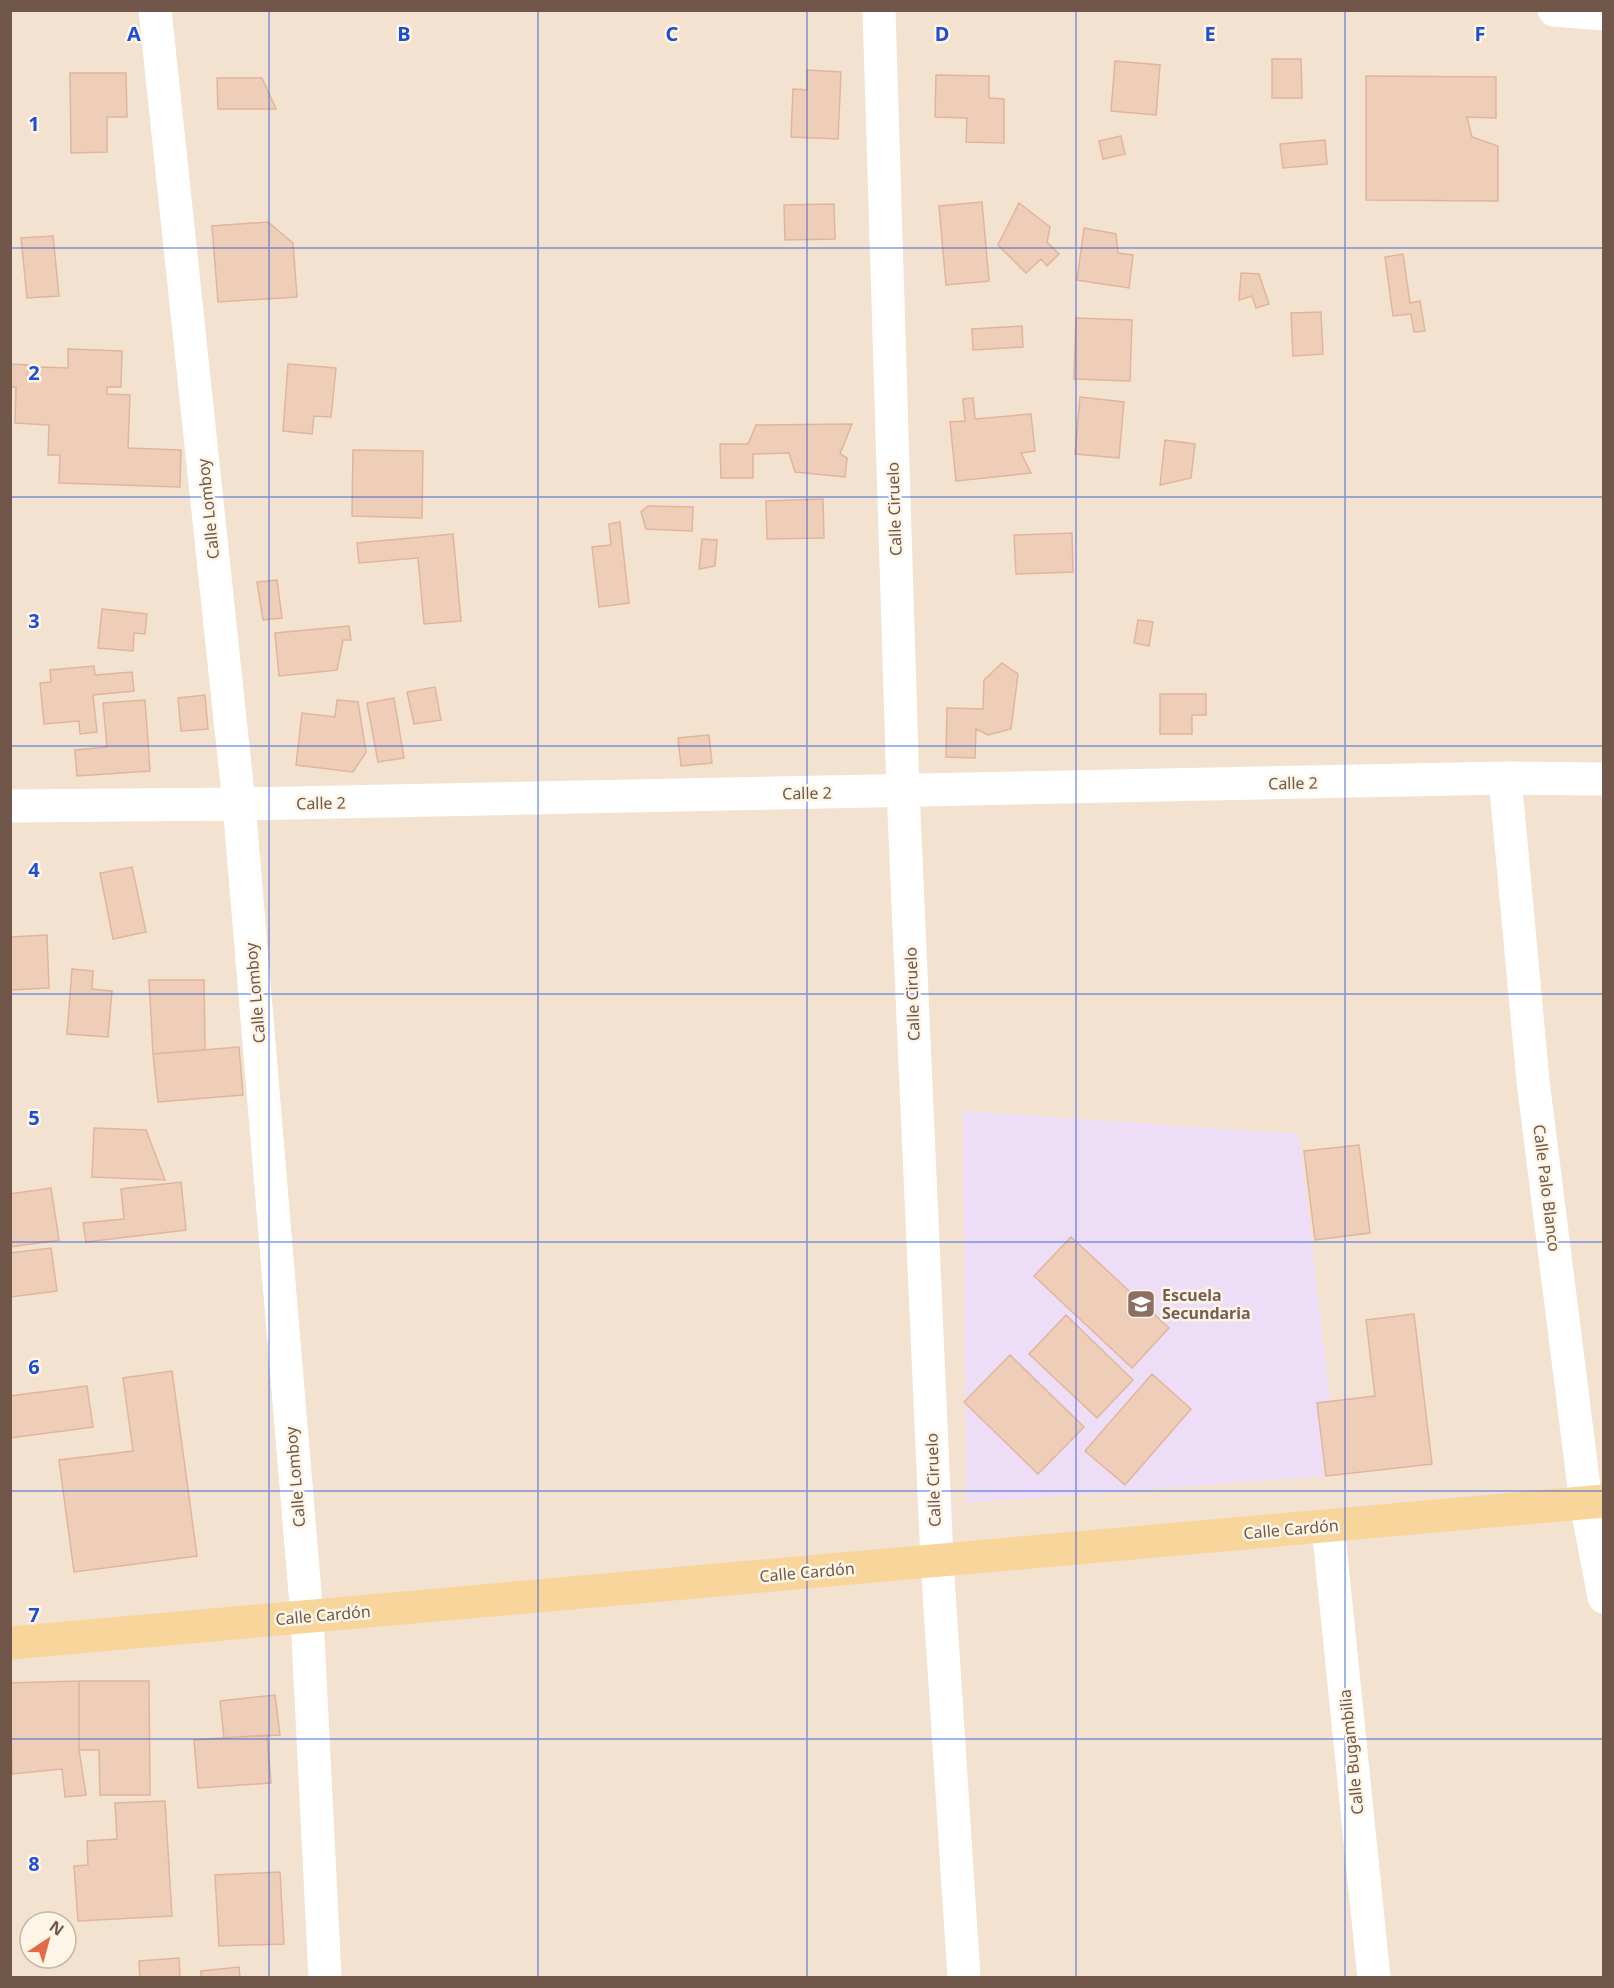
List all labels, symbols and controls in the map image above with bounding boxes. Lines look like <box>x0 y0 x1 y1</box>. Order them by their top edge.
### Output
text: A <box>127 20 141 47</box>
text: B <box>397 20 411 47</box>
text: C <box>666 20 679 47</box>
text: D <box>935 20 949 47</box>
text: E <box>1204 20 1216 47</box>
text: F <box>1475 20 1485 47</box>
text: 1 <box>28 110 40 137</box>
text: 2 <box>28 359 40 386</box>
street label: Calle Lomboy <box>192 457 224 560</box>
street label: Calle Ciruelo <box>881 462 907 556</box>
text: 3 <box>28 607 40 634</box>
street label: Calle 2 <box>1268 772 1318 794</box>
street label: Calle 2 <box>782 782 832 804</box>
street label: Calle 2 <box>296 792 346 814</box>
text: 4 <box>28 856 40 883</box>
street label: Calle Lomboy <box>240 941 270 1044</box>
street label: Calle Ciruelo <box>899 947 925 1041</box>
text: 5 <box>28 1104 40 1131</box>
street label: Calle Palo Blanco <box>1528 1123 1566 1253</box>
place label: Escuela Secundaria <box>1162 1284 1251 1324</box>
school or university icon: Escuela Secundaria <box>1125 1288 1157 1320</box>
text: 6 <box>28 1353 40 1380</box>
street label: Calle Lomboy <box>280 1425 310 1528</box>
street label: Calle Ciruelo <box>920 1433 946 1527</box>
street label: Calle Cardón <box>1243 1514 1339 1544</box>
street label: Calle Cardón <box>759 1557 855 1587</box>
street label: Calle Cardón <box>275 1600 371 1630</box>
text: 7 <box>28 1601 40 1628</box>
street label: Calle Bugambilia <box>1333 1688 1369 1816</box>
text: 8 <box>28 1850 40 1877</box>
north arrow <box>18 1910 78 1970</box>
text: N <box>45 1915 69 1941</box>

